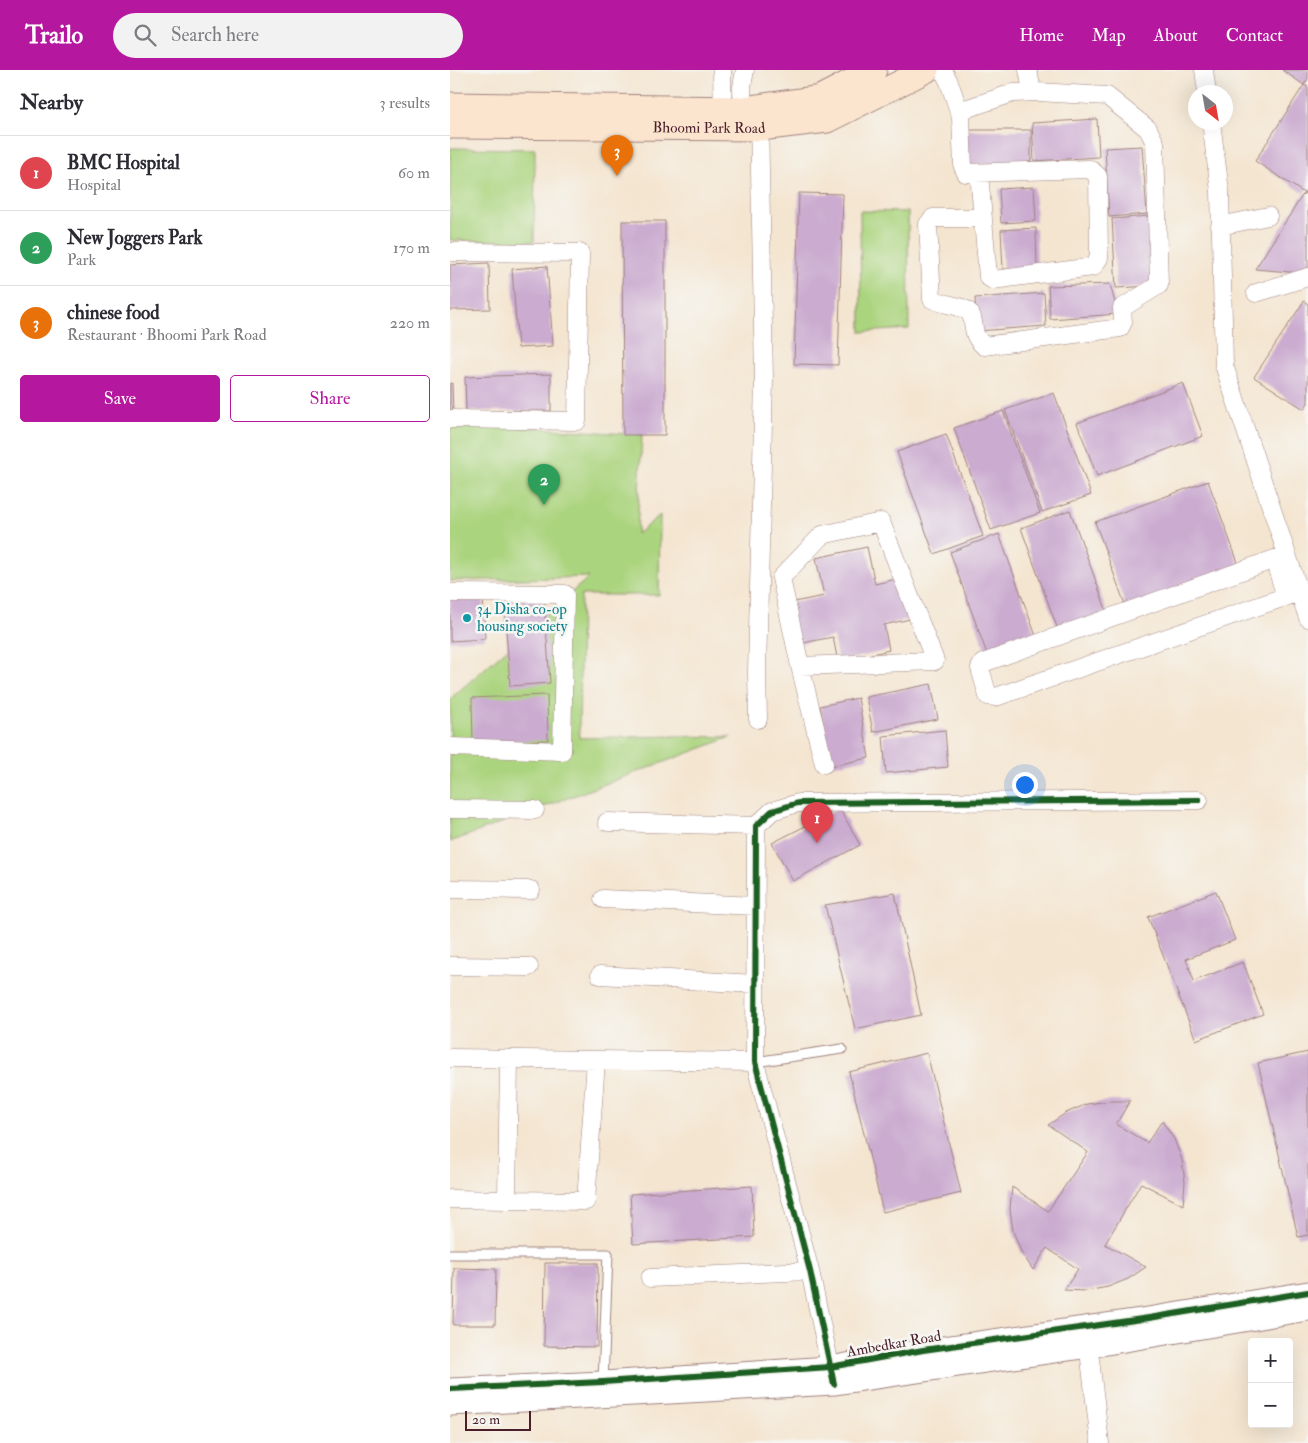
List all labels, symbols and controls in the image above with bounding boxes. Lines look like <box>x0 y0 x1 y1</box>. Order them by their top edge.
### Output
search box <box>113 13 463 58</box>
text: Trailo <box>25 20 83 51</box>
icon: search <box>131 21 159 49</box>
text: Search here <box>171 23 259 47</box>
text: Home <box>1019 24 1064 47</box>
text: Map <box>1092 24 1126 47</box>
text: About <box>1154 24 1198 47</box>
text: Contact <box>1226 24 1283 47</box>
north arrow <box>1188 85 1233 130</box>
text: Nearby <box>20 89 83 116</box>
text: 3 results <box>379 93 430 113</box>
street label: Bhoomi Park Road <box>653 118 767 138</box>
pin: 3 <box>601 135 633 176</box>
text: BMC Hospital <box>67 151 180 175</box>
text: 1 <box>33 163 39 183</box>
text: 60 m <box>398 163 430 183</box>
text: Hospital <box>67 175 121 195</box>
text: New Joggers Park <box>67 226 203 250</box>
text: 2 <box>32 238 40 258</box>
text: 170 m <box>393 238 430 258</box>
text: Park <box>67 250 96 270</box>
text: chinese food <box>67 301 160 325</box>
text: 3 <box>33 313 39 333</box>
text: 220 m <box>390 313 430 333</box>
text: Restaurant · Bhoomi Park Road <box>67 325 267 345</box>
button: Save <box>20 375 220 422</box>
button: Share <box>230 375 430 422</box>
pin: 2 <box>528 464 560 505</box>
place label: 34 Disha co-op housing society <box>477 600 568 636</box>
marker: 34 Disha co-op housing society <box>461 612 473 624</box>
your location <box>1012 772 1038 798</box>
pin: 1 <box>801 802 833 843</box>
street label: Ambedkar Road <box>844 1326 943 1362</box>
map controls <box>1248 1338 1293 1428</box>
button: + <box>1248 1338 1293 1383</box>
button: − <box>1248 1383 1293 1428</box>
scale bar <box>465 1408 531 1431</box>
text: 20 m <box>472 1411 500 1428</box>

